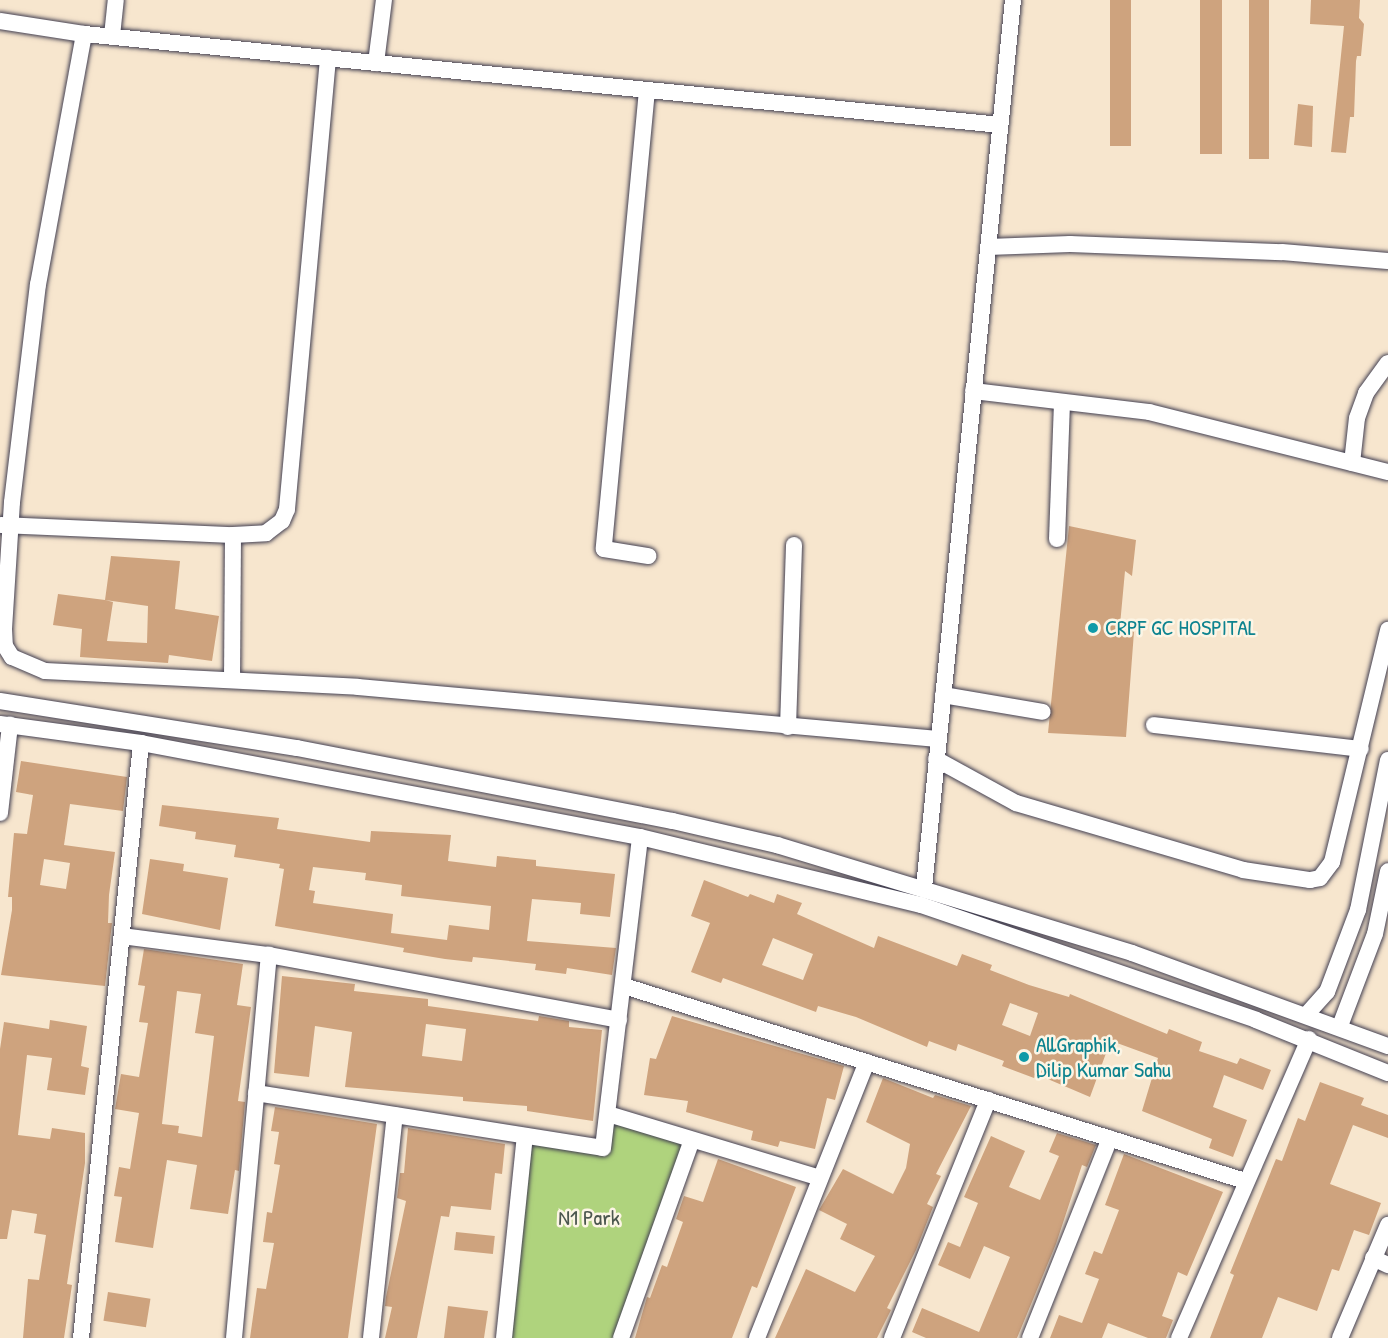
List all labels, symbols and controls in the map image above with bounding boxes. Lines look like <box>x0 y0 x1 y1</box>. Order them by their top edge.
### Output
place label: CRPF GC HOSPITAL <box>1105 615 1256 641</box>
marker: CRPF GC HOSPITAL <box>1086 621 1100 635</box>
place label: AllGraphik, Dilip Kumar Sahu <box>1036 1031 1171 1082</box>
marker: AllGraphik, Dilip Kumar Sahu <box>1017 1050 1031 1064</box>
park label: N1 Park <box>558 1205 620 1231</box>

